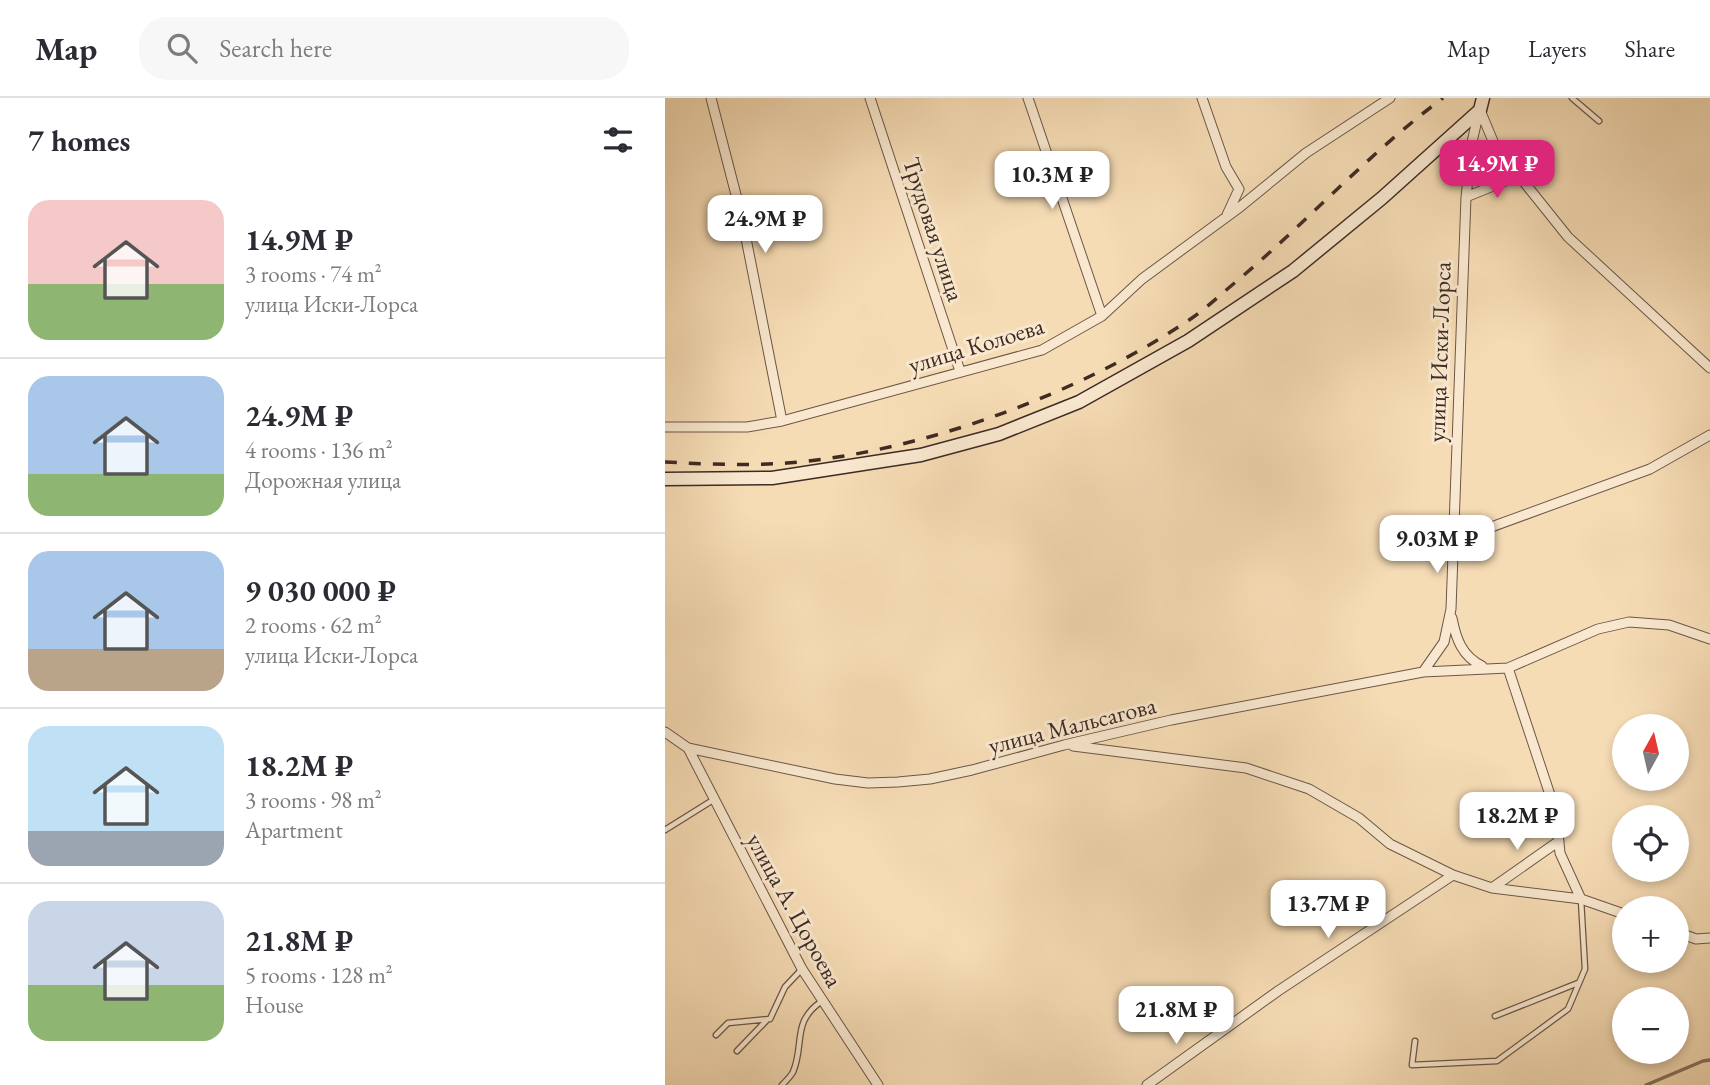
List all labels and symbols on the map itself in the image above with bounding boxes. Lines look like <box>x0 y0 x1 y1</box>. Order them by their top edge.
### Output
pin: 14.9M ₽ <box>1432 140 1562 200</box>
pin: 10.3M ₽ <box>987 152 1117 211</box>
street label: Трудовая улица <box>896 153 972 305</box>
pin: 24.9M ₽ <box>700 195 830 255</box>
street label: улица Иски-Лорса <box>1420 261 1458 443</box>
street label: улица Колоева <box>905 310 1048 380</box>
pin: 9.03M ₽ <box>1372 516 1502 575</box>
street label: улица Мальсагова <box>985 689 1160 761</box>
north arrow <box>1612 714 1689 791</box>
pin: 18.2M ₽ <box>1452 792 1582 852</box>
street label: улица А. Цороева <box>740 827 850 993</box>
pin: 13.7M ₽ <box>1263 880 1393 940</box>
pin: 21.8M ₽ <box>1111 986 1241 1046</box>

